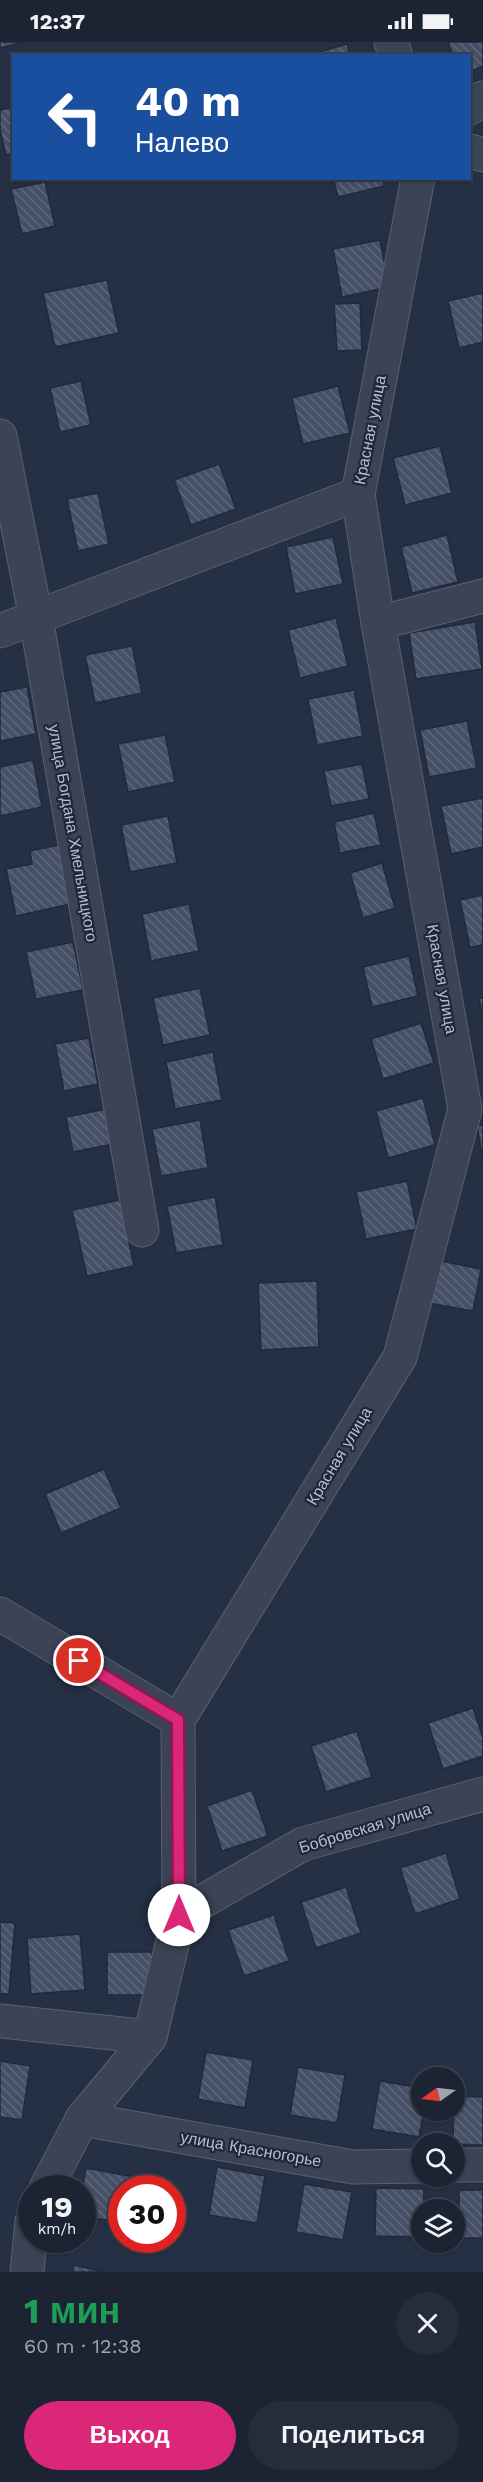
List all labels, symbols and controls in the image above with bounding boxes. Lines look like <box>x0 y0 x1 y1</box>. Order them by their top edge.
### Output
text: 12:37 <box>30 9 85 34</box>
text: 40 m <box>135 77 241 126</box>
icon: left <box>36 78 114 156</box>
text: Налево <box>135 127 229 159</box>
street label: Красная улица <box>350 374 390 486</box>
street label: улица Богдана Хмельницкого <box>44 723 102 943</box>
street label: Красная улица <box>423 923 461 1035</box>
street label: Красная улица <box>302 1403 376 1508</box>
pin <box>53 1635 104 1686</box>
icon: arrive <box>62 1644 95 1677</box>
street label: Бобровская улица <box>297 1799 433 1857</box>
position arrow <box>147 1883 211 1947</box>
north arrow <box>411 2067 465 2121</box>
map controls <box>411 2067 465 2253</box>
street label: улица Красногорье <box>179 2127 323 2171</box>
button: search <box>411 2133 465 2187</box>
speed limit sign: 30 <box>108 2175 186 2253</box>
text: 19 <box>41 2189 73 2224</box>
button: layers <box>411 2199 465 2253</box>
text: km/h <box>38 2220 76 2238</box>
text: 1 мин <box>24 2290 120 2332</box>
button: close <box>396 2292 459 2355</box>
text: 60 m · 12:38 <box>24 2334 142 2358</box>
button: Выход <box>24 2401 236 2470</box>
button: Поделиться <box>248 2401 459 2470</box>

